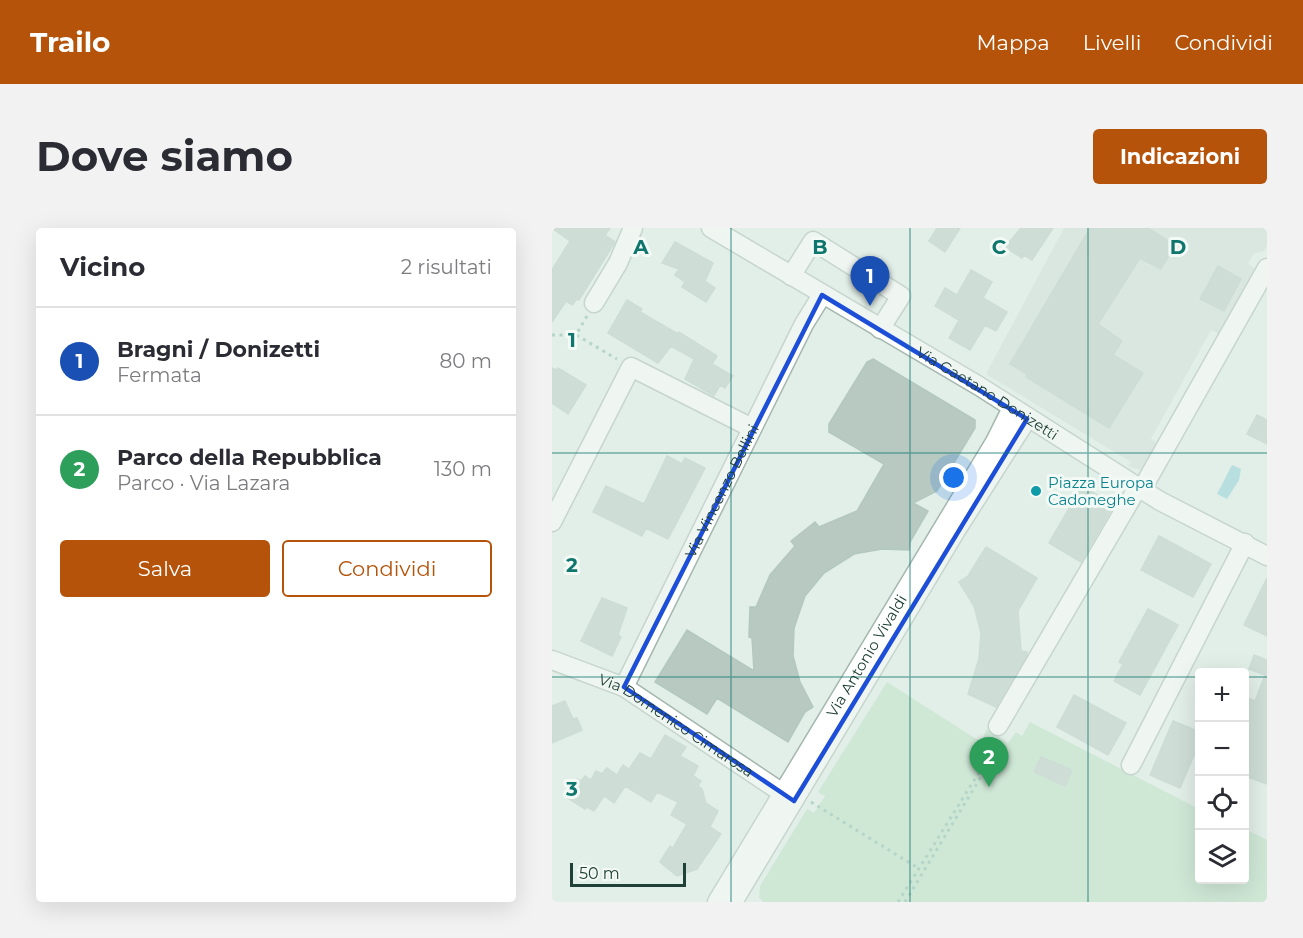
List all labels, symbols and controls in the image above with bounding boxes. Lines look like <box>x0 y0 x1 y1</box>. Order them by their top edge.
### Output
text: Trailo <box>30 25 110 59</box>
text: Mappa <box>976 30 1050 55</box>
text: Livelli <box>1083 30 1141 55</box>
text: Condividi <box>1174 30 1273 55</box>
button: Indicazioni <box>1093 129 1267 184</box>
text: Dove siamo <box>36 130 293 182</box>
text: A <box>632 235 649 259</box>
text: B <box>812 235 828 259</box>
text: C <box>992 235 1007 259</box>
text: D <box>1170 235 1186 259</box>
text: Vicino <box>60 251 145 283</box>
text: 2 risultati <box>401 255 492 279</box>
pin: 1 <box>850 256 890 306</box>
text: 1 <box>568 328 576 352</box>
text: Bragni / Donizetti <box>117 336 320 363</box>
street label: Via Gaetano Donizetti <box>913 342 1062 444</box>
text: 1 <box>76 349 83 373</box>
text: 80 m <box>440 349 492 373</box>
text: Fermata <box>117 363 202 387</box>
street label: Via Vincenzo Bellini <box>680 421 762 561</box>
text: Parco della Repubblica <box>117 444 382 471</box>
text: 2 <box>74 457 85 481</box>
text: 130 m <box>434 457 492 481</box>
your location <box>939 463 968 492</box>
text: Parco · Via Lazara <box>117 471 290 495</box>
place label: Piazza Europa Cadoneghe <box>1048 473 1154 509</box>
marker: Piazza Europa Cadoneghe <box>1029 484 1043 498</box>
button: Salva <box>60 540 270 597</box>
button: Condividi <box>282 540 492 597</box>
text: 2 <box>566 553 578 577</box>
street label: Via Antonio Vivaldi <box>822 591 910 720</box>
map controls <box>1195 668 1249 884</box>
button: + <box>1195 668 1249 722</box>
street label: Via Domenico Cimarosa <box>596 669 758 781</box>
button: − <box>1195 722 1249 776</box>
pin: 2 <box>970 738 1008 787</box>
button: locate <box>1195 776 1249 830</box>
text: 3 <box>565 777 578 801</box>
button: layers <box>1195 830 1249 884</box>
scale bar <box>570 860 686 888</box>
text: 50 m <box>579 864 620 883</box>

